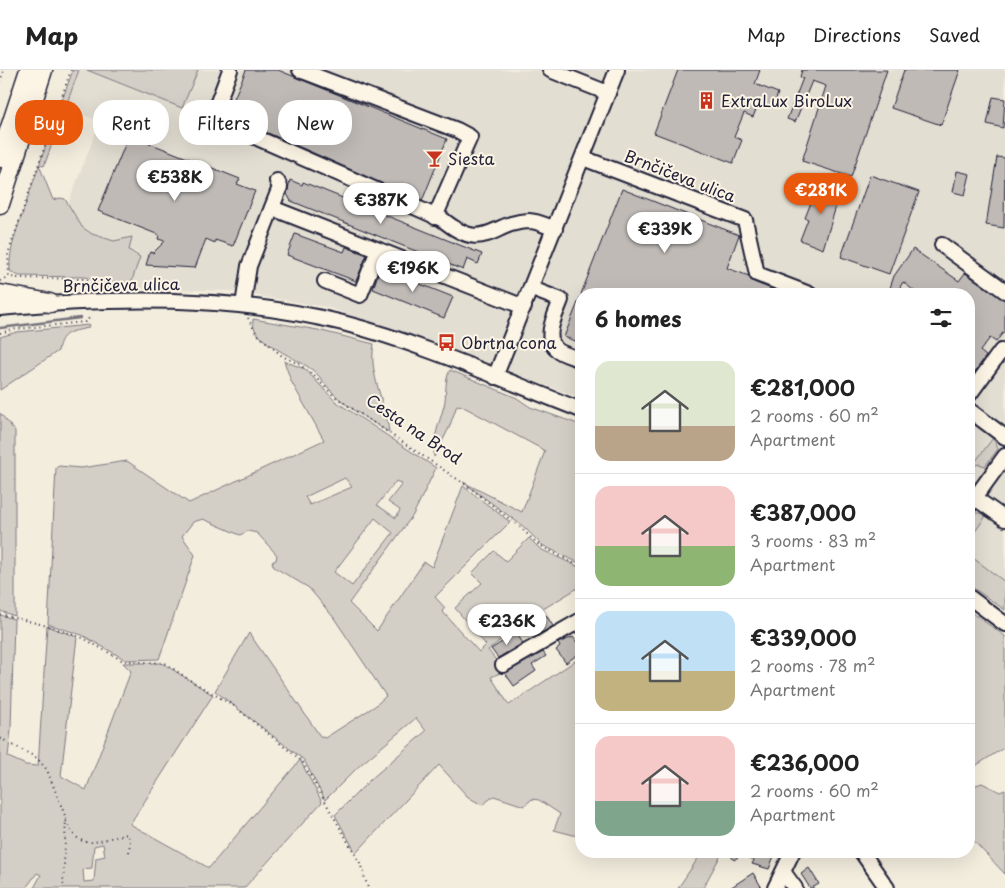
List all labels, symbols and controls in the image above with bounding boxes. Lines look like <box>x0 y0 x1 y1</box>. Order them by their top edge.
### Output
text: Map <box>25 17 78 53</box>
text: Map <box>747 21 785 48</box>
text: Directions <box>813 21 901 48</box>
text: Saved <box>929 21 980 48</box>
place label: ExtraLux BiroLux <box>721 88 852 112</box>
building icon: ExtraLux BiroLux <box>697 91 717 111</box>
chip: Buy <box>15 100 83 145</box>
chip: Rent <box>93 100 169 145</box>
chip: Filters <box>179 100 268 145</box>
chip: New <box>278 100 352 145</box>
street label: Brnčičeva ulica <box>621 143 739 207</box>
place label: Siesta <box>448 146 495 170</box>
bar icon: Siesta <box>424 149 444 169</box>
pin: €538K <box>140 160 210 202</box>
text: €538K <box>147 164 203 188</box>
pin: €281K <box>786 172 856 215</box>
text: €281K <box>795 177 847 201</box>
pin: €387K <box>346 182 416 225</box>
text: €387K <box>354 187 408 211</box>
pin: €339K <box>630 212 700 254</box>
text: €339K <box>638 216 692 240</box>
pin: €196K <box>378 250 448 293</box>
text: €196K <box>387 255 439 279</box>
street label: Brnčičeva ulica <box>62 271 180 297</box>
text: 6 homes <box>595 302 681 334</box>
icon: filters <box>927 304 955 332</box>
place label: Obrtna cona <box>461 330 556 354</box>
bus stop icon: Obrtna cona <box>437 333 457 353</box>
text: €281,000 <box>750 371 855 403</box>
icon: home <box>635 381 695 441</box>
street label: Cesta na Brod <box>362 387 467 469</box>
text: 2 rooms · 60 m² <box>750 403 879 427</box>
text: Apartment <box>750 427 835 451</box>
text: €387,000 <box>750 496 856 528</box>
icon: home <box>635 506 695 566</box>
text: 3 rooms · 83 m² <box>750 528 876 552</box>
text: Apartment <box>750 552 835 576</box>
pin: €236K <box>472 604 542 646</box>
text: €236K <box>478 608 536 632</box>
text: €339,000 <box>750 621 856 653</box>
icon: home <box>635 631 695 691</box>
text: 2 rooms · 78 m² <box>750 653 876 677</box>
text: Apartment <box>750 677 835 701</box>
text: €236,000 <box>750 746 859 778</box>
icon: home <box>635 756 695 816</box>
text: 2 rooms · 60 m² <box>750 778 879 802</box>
text: Apartment <box>750 802 835 826</box>

